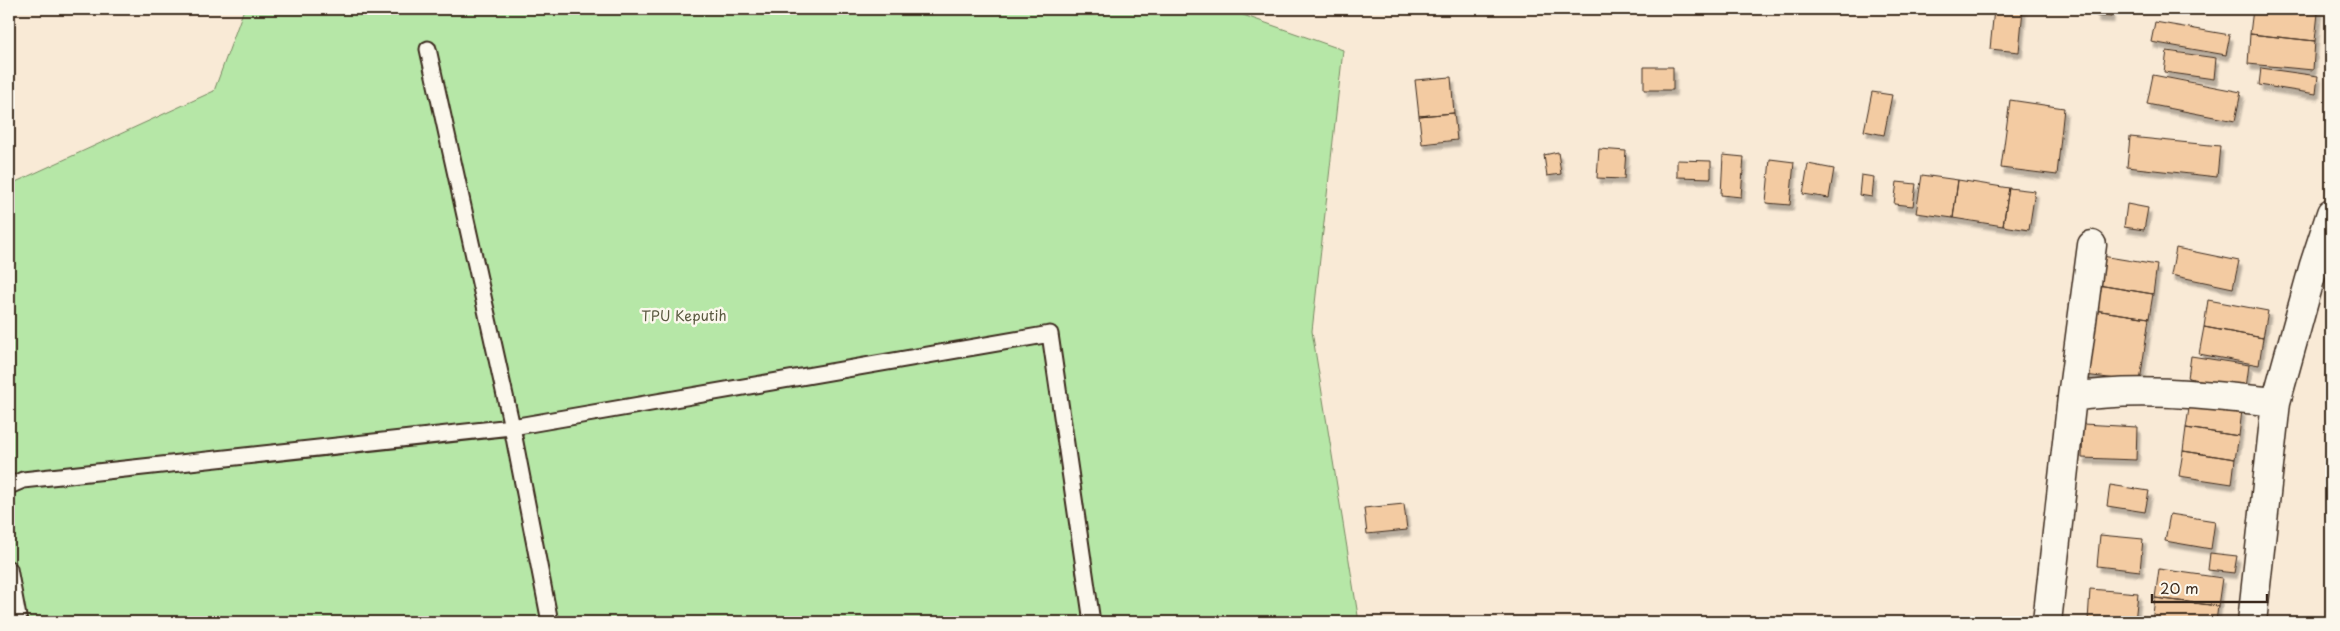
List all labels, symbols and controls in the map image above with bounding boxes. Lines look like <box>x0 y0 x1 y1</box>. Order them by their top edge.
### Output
park label: TPU Keputih <box>641 305 727 326</box>
scale bar <box>2152 571 2268 603</box>
text: 20 m <box>2160 576 2199 599</box>

